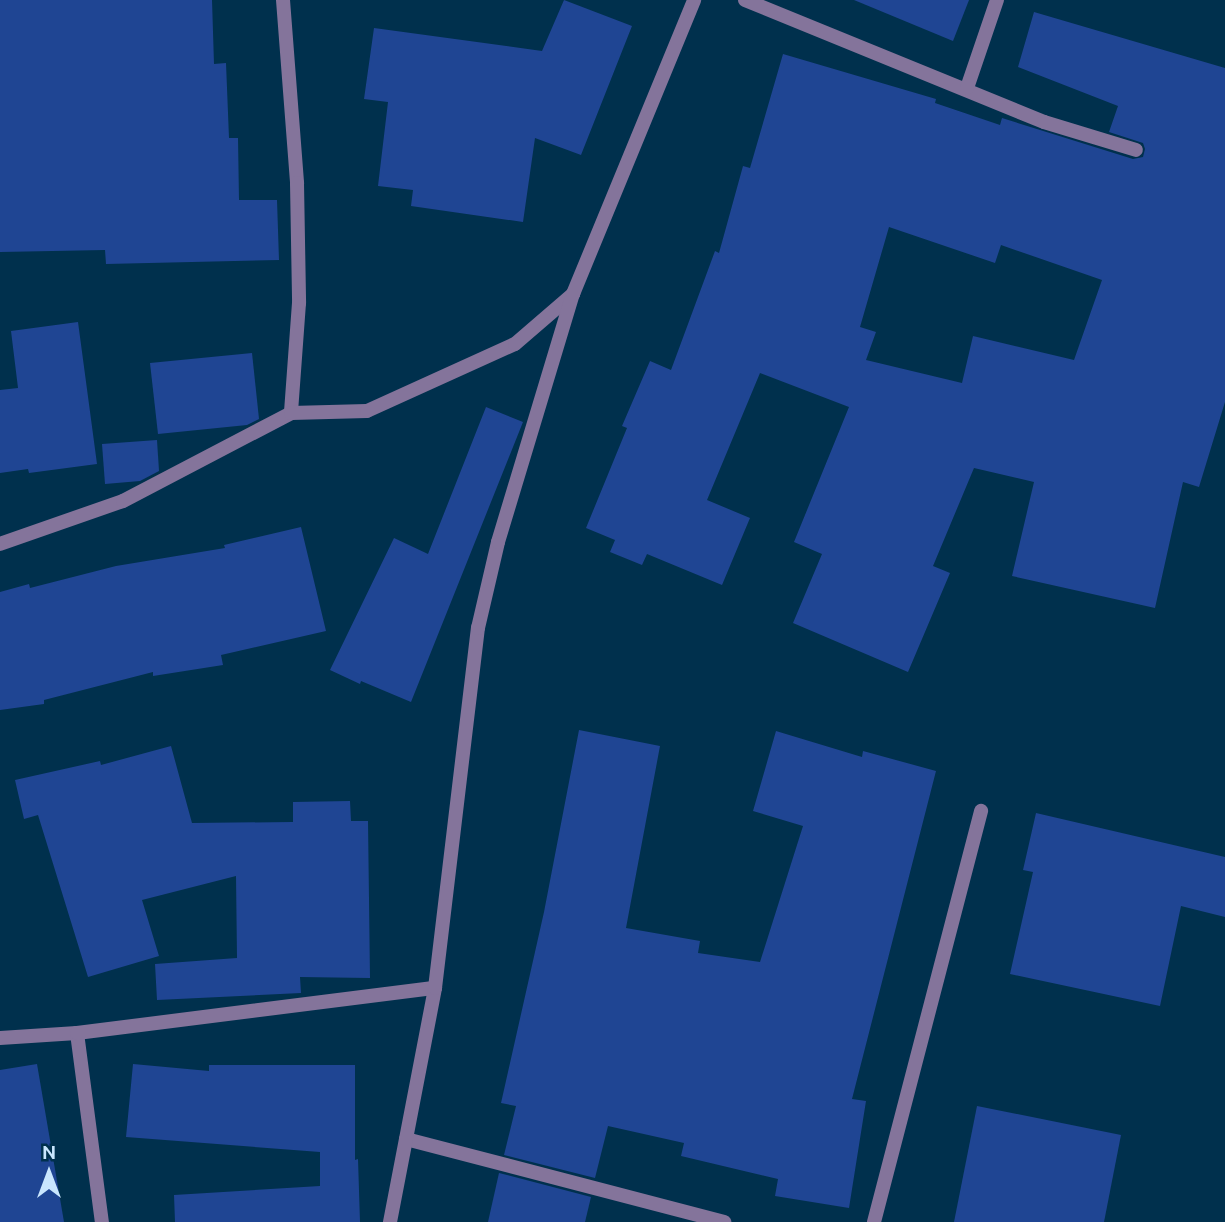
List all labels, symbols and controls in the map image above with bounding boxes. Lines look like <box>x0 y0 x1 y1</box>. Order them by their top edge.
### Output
north arrow <box>14 1138 84 1208</box>
text: N <box>42 1141 56 1163</box>

